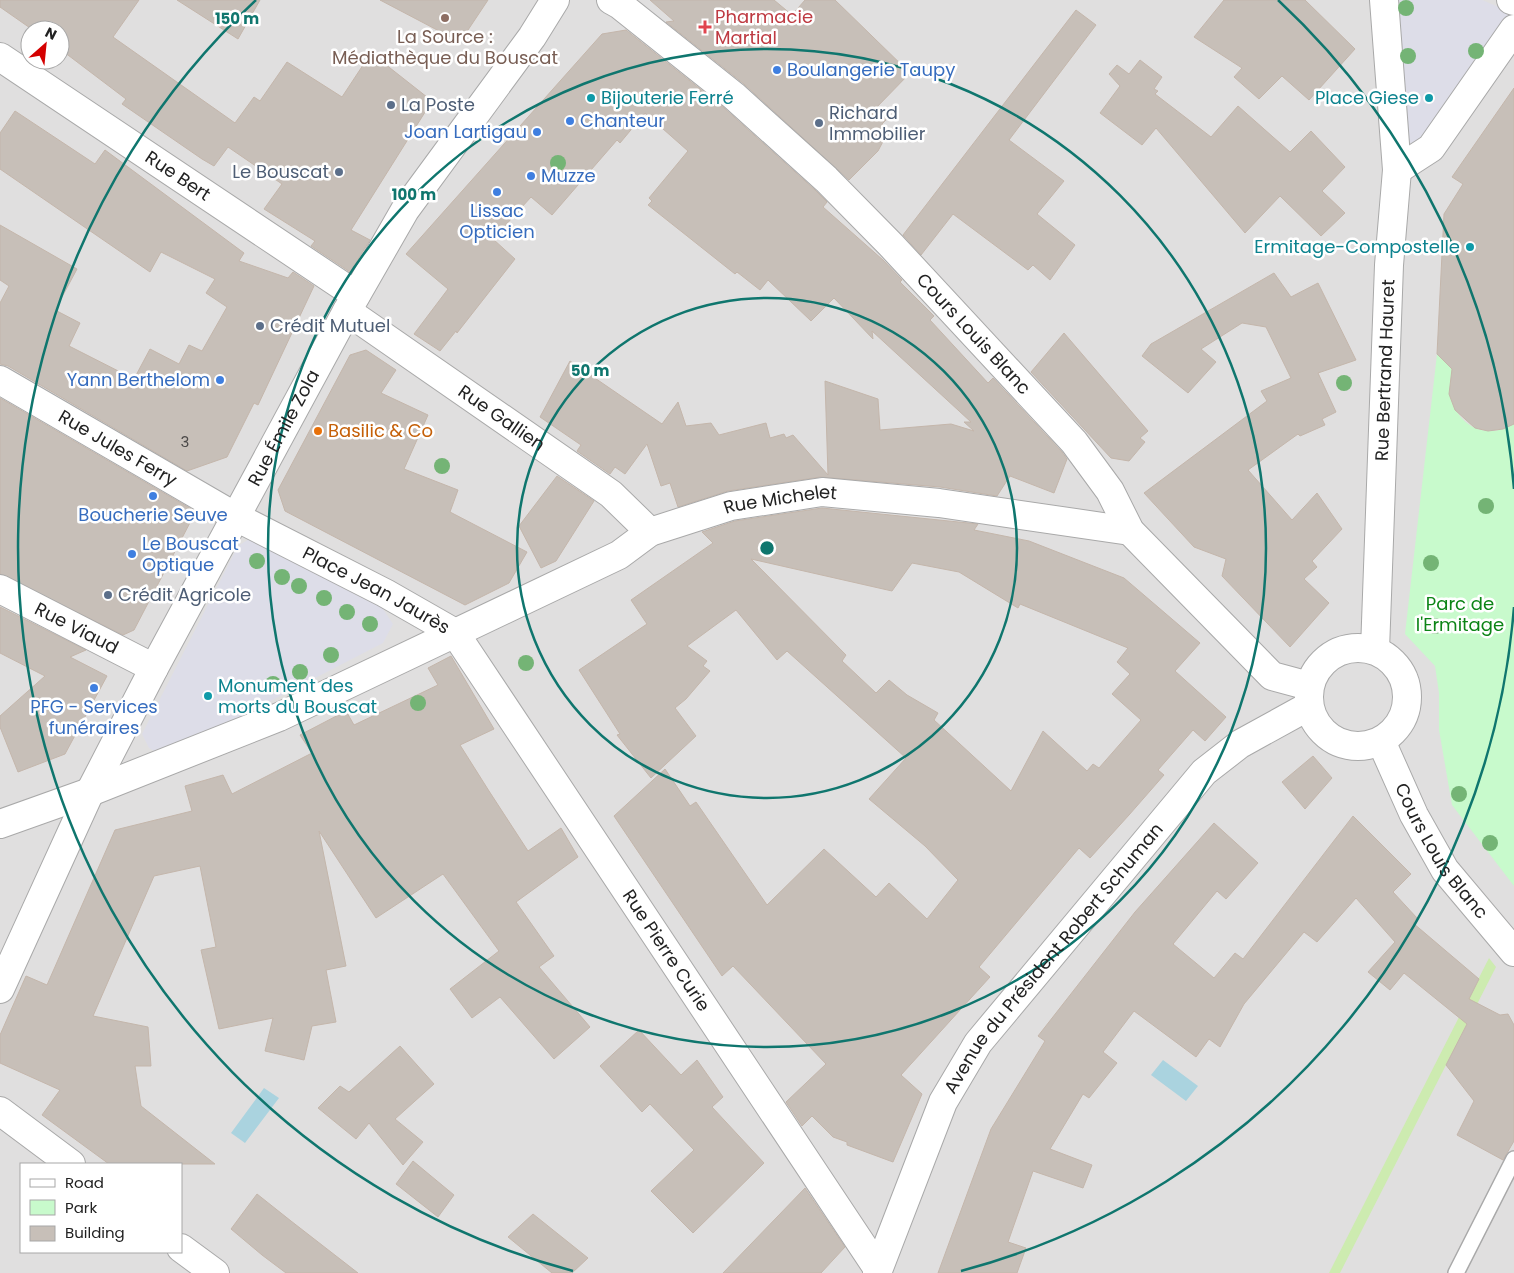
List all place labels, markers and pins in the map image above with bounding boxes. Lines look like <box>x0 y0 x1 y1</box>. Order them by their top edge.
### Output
place label: Pharmacie Martial <box>715 4 813 50</box>
marker: La Source : Médiathèque du Bouscat <box>439 12 451 24</box>
marker: Pharmacie Martial <box>699 21 711 33</box>
place label: La Source : Médiathèque du Bouscat <box>332 24 558 70</box>
place label: Boulangerie Taupy <box>787 57 955 82</box>
marker: Boulangerie Taupy <box>771 64 783 76</box>
place label: Bijouterie Ferré <box>601 85 734 110</box>
place label: Place Giese <box>1315 85 1419 110</box>
place label: La Poste <box>401 92 475 117</box>
marker: Bijouterie Ferré <box>585 92 597 104</box>
marker: Place Giese <box>1423 92 1435 104</box>
marker: La Poste <box>385 99 397 111</box>
place label: Richard Immobilier <box>829 100 926 146</box>
place label: Chanteur <box>580 108 665 133</box>
marker: Chanteur <box>564 115 576 127</box>
marker: Richard Immobilier <box>813 117 825 129</box>
place label: Joan Lartigau <box>404 119 527 144</box>
marker: Joan Lartigau <box>531 126 543 138</box>
place label: Le Bouscat <box>232 159 329 184</box>
place label: Muzze <box>541 163 596 188</box>
marker: Le Bouscat <box>333 166 345 178</box>
marker: Muzze <box>525 170 537 182</box>
marker: Lissac Opticien <box>491 186 503 198</box>
place label: Lissac Opticien <box>459 198 535 244</box>
place label: Ermitage-Compostelle <box>1254 234 1460 259</box>
marker: Ermitage-Compostelle <box>1464 241 1476 253</box>
place label: Crédit Mutuel <box>270 313 390 338</box>
marker: Crédit Mutuel <box>254 320 266 332</box>
place label: Yann Berthelom <box>67 367 210 392</box>
marker: Yann Berthelom <box>214 374 226 386</box>
place label: Basilic & Co <box>328 418 433 443</box>
marker: Basilic & Co <box>312 425 324 437</box>
marker: Boucherie Seuve <box>147 490 159 502</box>
place label: Boucherie Seuve <box>78 502 228 527</box>
place label: Le Bouscat Optique <box>142 531 239 577</box>
centre of rings <box>758 539 776 557</box>
marker: Le Bouscat Optique <box>126 548 138 560</box>
place label: Crédit Agricole <box>118 582 251 607</box>
marker: Crédit Agricole <box>102 589 114 601</box>
place label: Monument des morts du Bouscat <box>218 673 377 719</box>
marker: PFG - Services funéraires <box>88 682 100 694</box>
marker: Monument des morts du Bouscat <box>202 690 214 702</box>
place label: PFG - Services funéraires <box>30 694 158 740</box>

